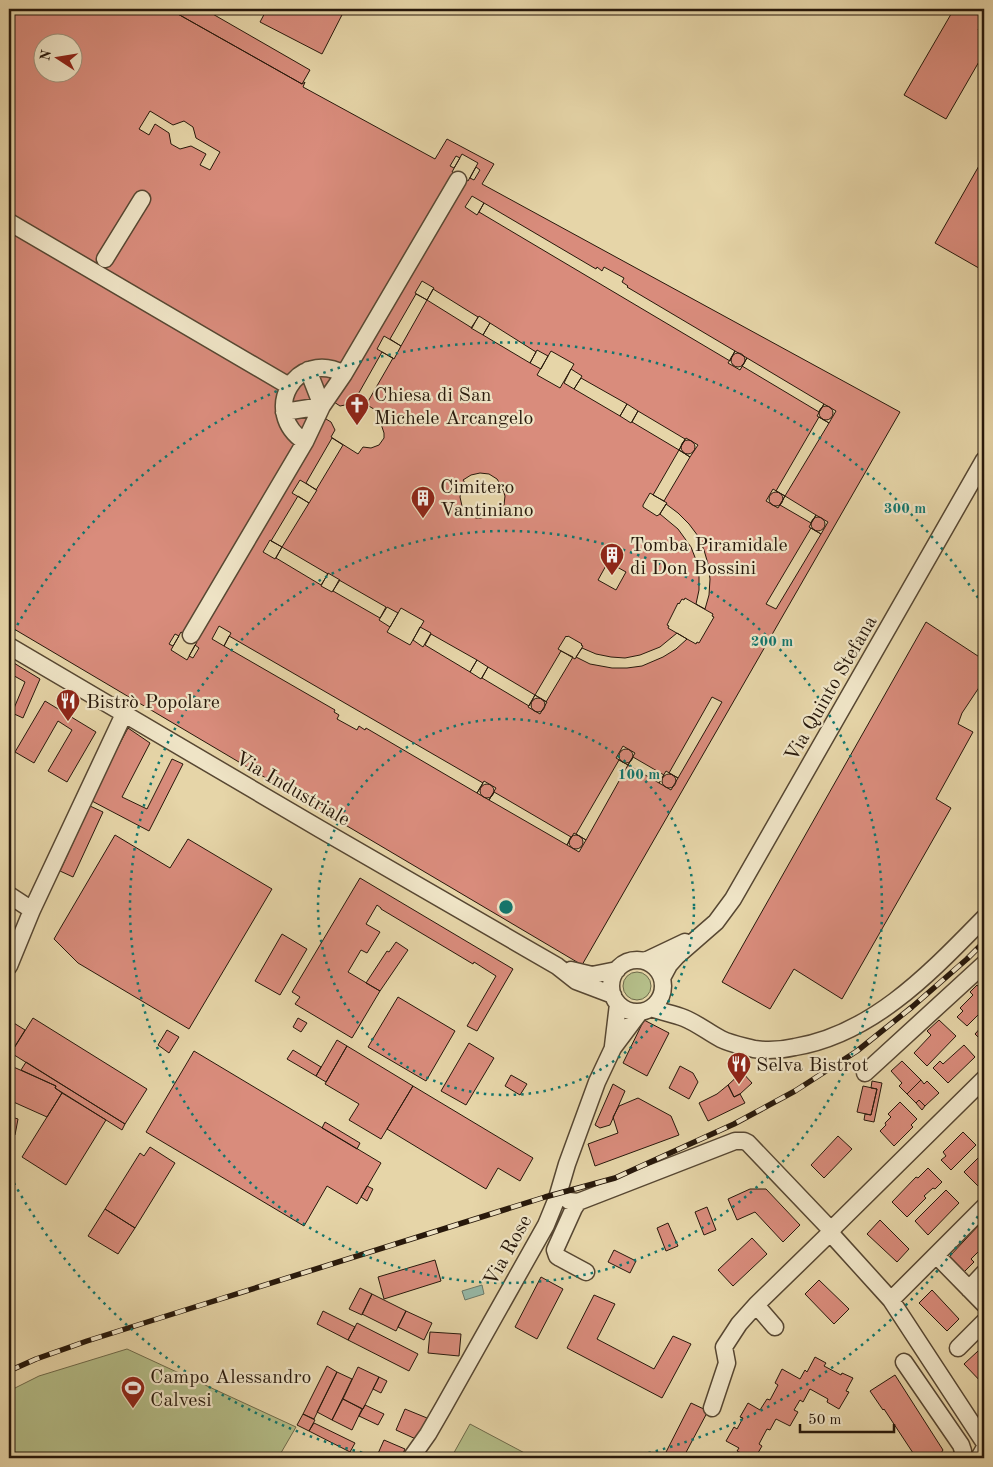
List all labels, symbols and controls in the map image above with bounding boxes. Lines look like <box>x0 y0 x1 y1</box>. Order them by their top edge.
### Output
north arrow <box>32 32 82 82</box>
text: N <box>38 49 54 62</box>
place label: Chiesa di San Michele Arcangelo <box>374 386 533 429</box>
church icon: Chiesa di San Michele Arcangelo <box>344 392 370 426</box>
place label: Cimitero Vantiniano <box>440 478 534 521</box>
building icon: Cimitero Vantiniano <box>410 485 436 519</box>
text: 300 m <box>884 502 926 517</box>
place label: Tomba Piramidale di Don Bossini <box>630 536 788 579</box>
building icon: Tomba Piramidale di Don Bossini <box>599 542 625 576</box>
street label: Via Quinto Stefana <box>782 613 882 765</box>
text: 200 m <box>751 635 793 650</box>
restaurant icon: Bistrò Popolare <box>55 688 81 722</box>
place label: Bistrò Popolare <box>86 693 220 713</box>
street label: Via Industriale <box>231 749 353 831</box>
text: 100 m <box>618 768 660 783</box>
centre of rings <box>497 898 515 916</box>
restaurant icon: Selva Bistrot <box>726 1051 752 1085</box>
place label: Selva Bistrot <box>756 1056 868 1076</box>
street label: Via Rose <box>481 1212 536 1290</box>
place label: Campo Alessandro Calvesi <box>150 1368 312 1411</box>
sports icon: Campo Alessandro Calvesi <box>120 1375 146 1409</box>
scale bar <box>800 1402 894 1434</box>
text: 50 m <box>808 1413 842 1428</box>

